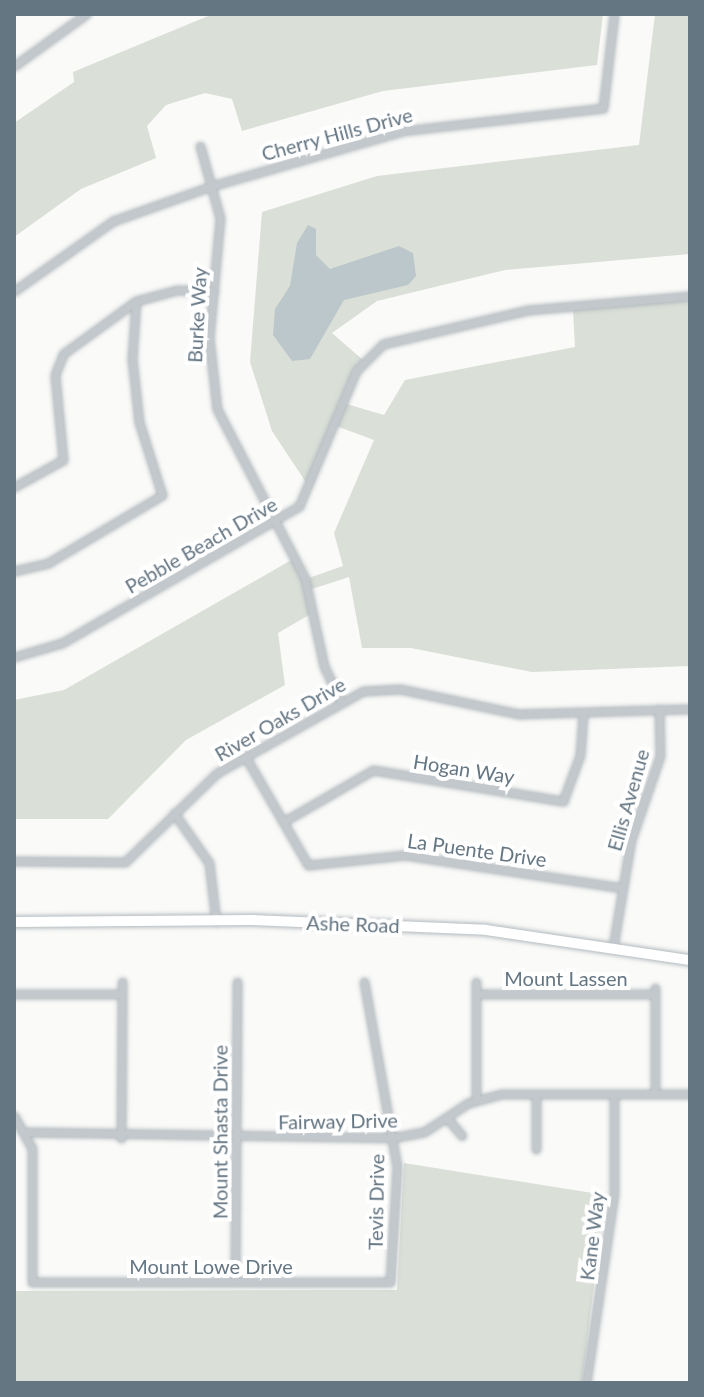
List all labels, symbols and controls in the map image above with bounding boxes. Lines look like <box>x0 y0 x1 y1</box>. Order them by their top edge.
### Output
street label: Cherry Hills Drive <box>259 102 415 166</box>
street label: Burke Way <box>183 266 211 364</box>
street label: Pebble Beach Drive <box>121 492 281 598</box>
street label: River Oaks Drive <box>210 672 350 766</box>
street label: Ellis Avenue <box>602 746 654 854</box>
street label: Hogan Way <box>412 749 516 789</box>
street label: La Puente Drive <box>406 828 548 872</box>
street label: Ashe Road <box>306 910 400 938</box>
street label: Mount Lassen <box>504 966 628 990</box>
street label: Mount Shasta Drive <box>208 1045 232 1219</box>
street label: Fairway Drive <box>278 1108 398 1134</box>
street label: Tevis Drive <box>363 1154 389 1250</box>
street label: Kane Way <box>575 1190 609 1282</box>
street label: Mount Lowe Drive <box>129 1254 293 1278</box>

